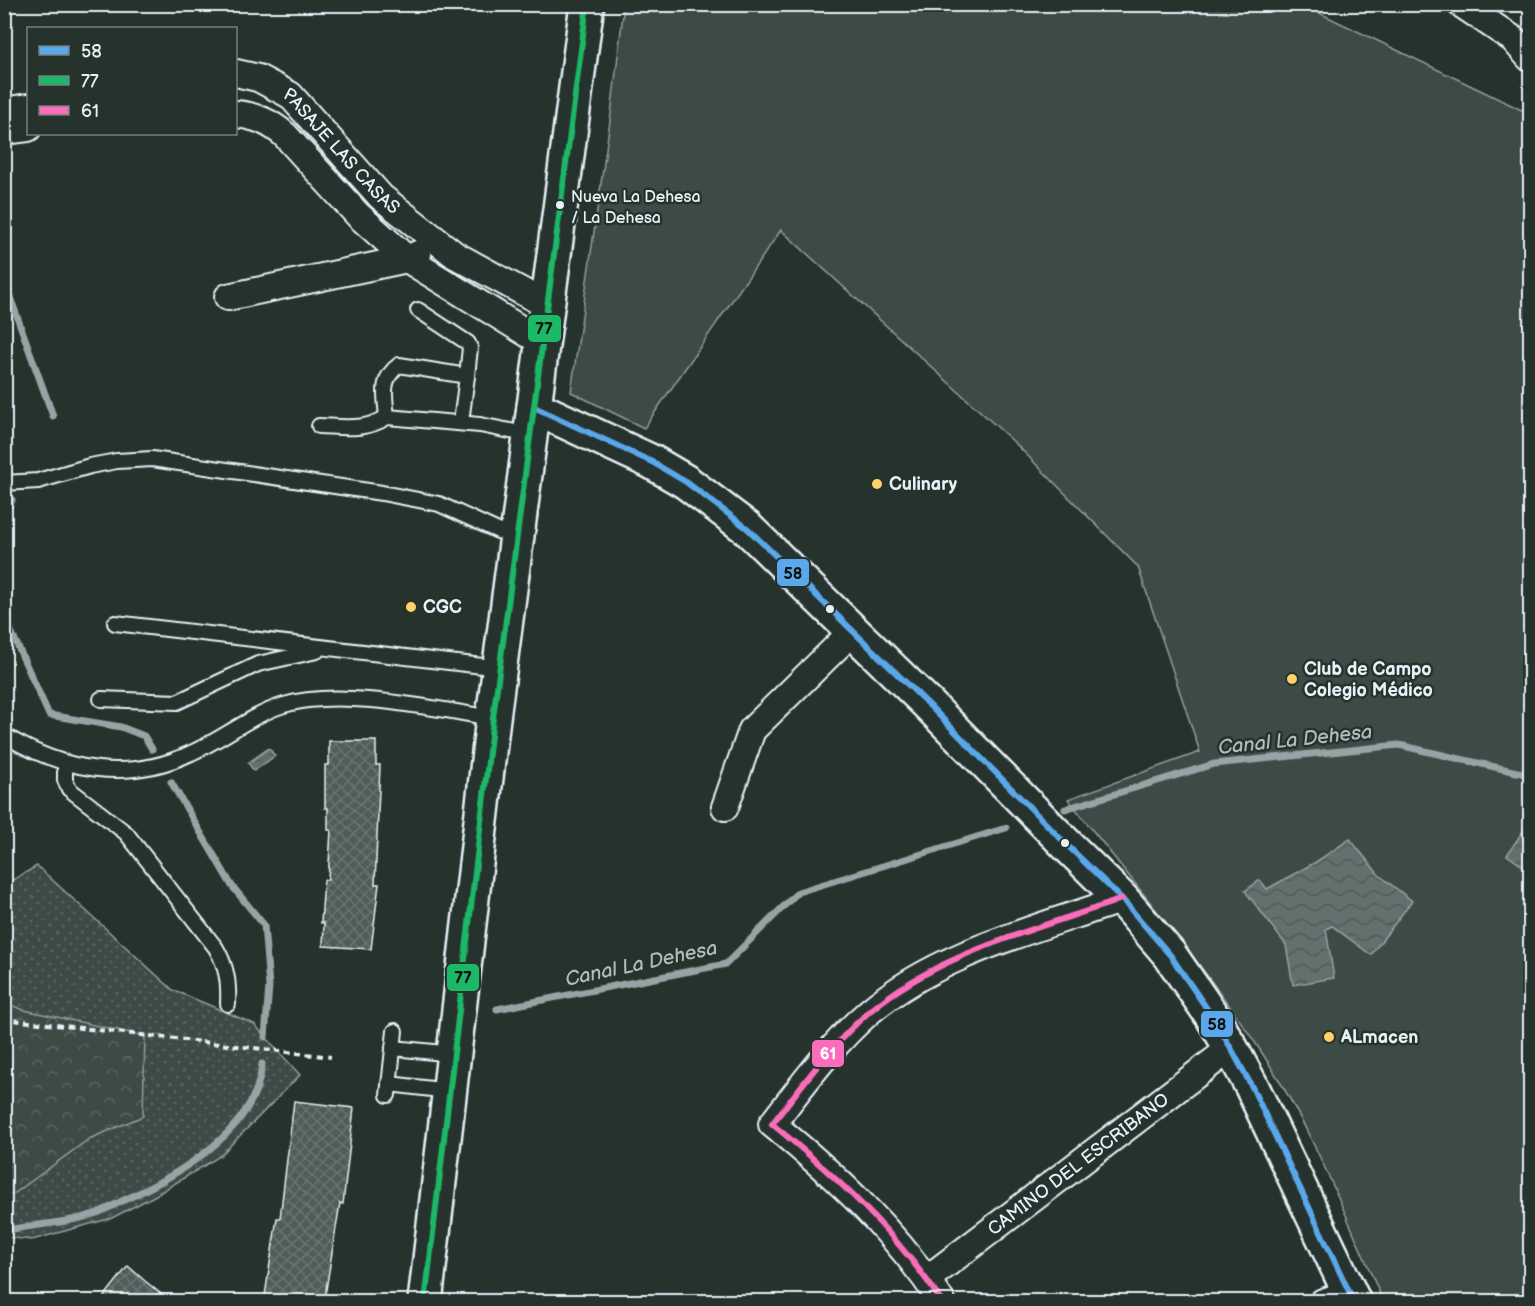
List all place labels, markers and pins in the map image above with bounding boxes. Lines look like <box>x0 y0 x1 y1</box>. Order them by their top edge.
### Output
place label: Nueva La Dehesa / La Dehesa <box>571 188 701 228</box>
marker: Nueva La Dehesa / La Dehesa <box>554 199 566 211</box>
place label: Culinary <box>889 474 958 495</box>
marker: Culinary <box>870 477 884 491</box>
place label: CGC <box>423 597 462 618</box>
marker: CGC <box>404 600 418 614</box>
unlabelled marker <box>824 603 836 615</box>
place label: Club de Campo Colegio Médico <box>1304 659 1433 701</box>
marker: Club de Campo Colegio Médico <box>1285 672 1299 686</box>
unlabelled marker <box>1059 837 1071 849</box>
place label: ALmacen <box>1340 1027 1418 1048</box>
marker: ALmacen <box>1322 1030 1336 1044</box>

